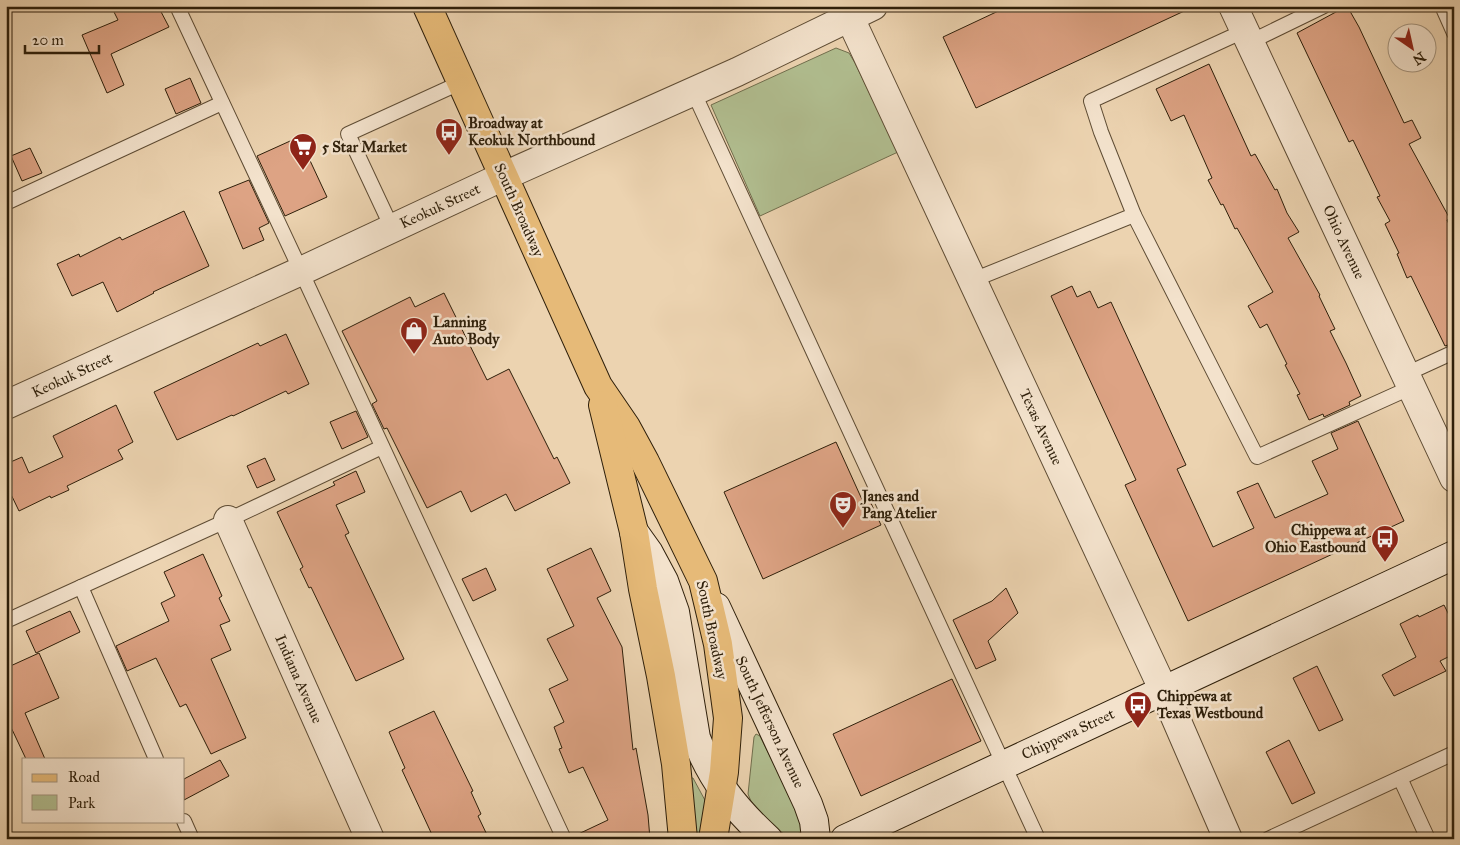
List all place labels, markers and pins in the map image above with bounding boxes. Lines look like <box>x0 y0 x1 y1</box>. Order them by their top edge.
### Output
place label: Broadway at Keokuk Northbound <box>468 114 596 149</box>
bus stop icon: Broadway at Keokuk Northbound <box>434 117 464 156</box>
supermarket icon: 5 Star Market <box>288 132 318 171</box>
place label: 5 Star Market <box>322 138 408 156</box>
place label: Lanning Auto Body <box>432 313 500 349</box>
shop icon: Lanning Auto Body <box>399 316 429 355</box>
place label: Janes and Pang Atelier <box>860 487 937 523</box>
theatre icon: Janes and Pang Atelier <box>828 490 858 529</box>
place label: Chippewa at Ohio Eastbound <box>1265 521 1367 556</box>
bus stop icon: Chippewa at Ohio Eastbound <box>1370 524 1400 563</box>
place label: Chippewa at Texas Westbound <box>1156 687 1264 722</box>
bus stop icon: Chippewa at Texas Westbound <box>1123 690 1153 729</box>

